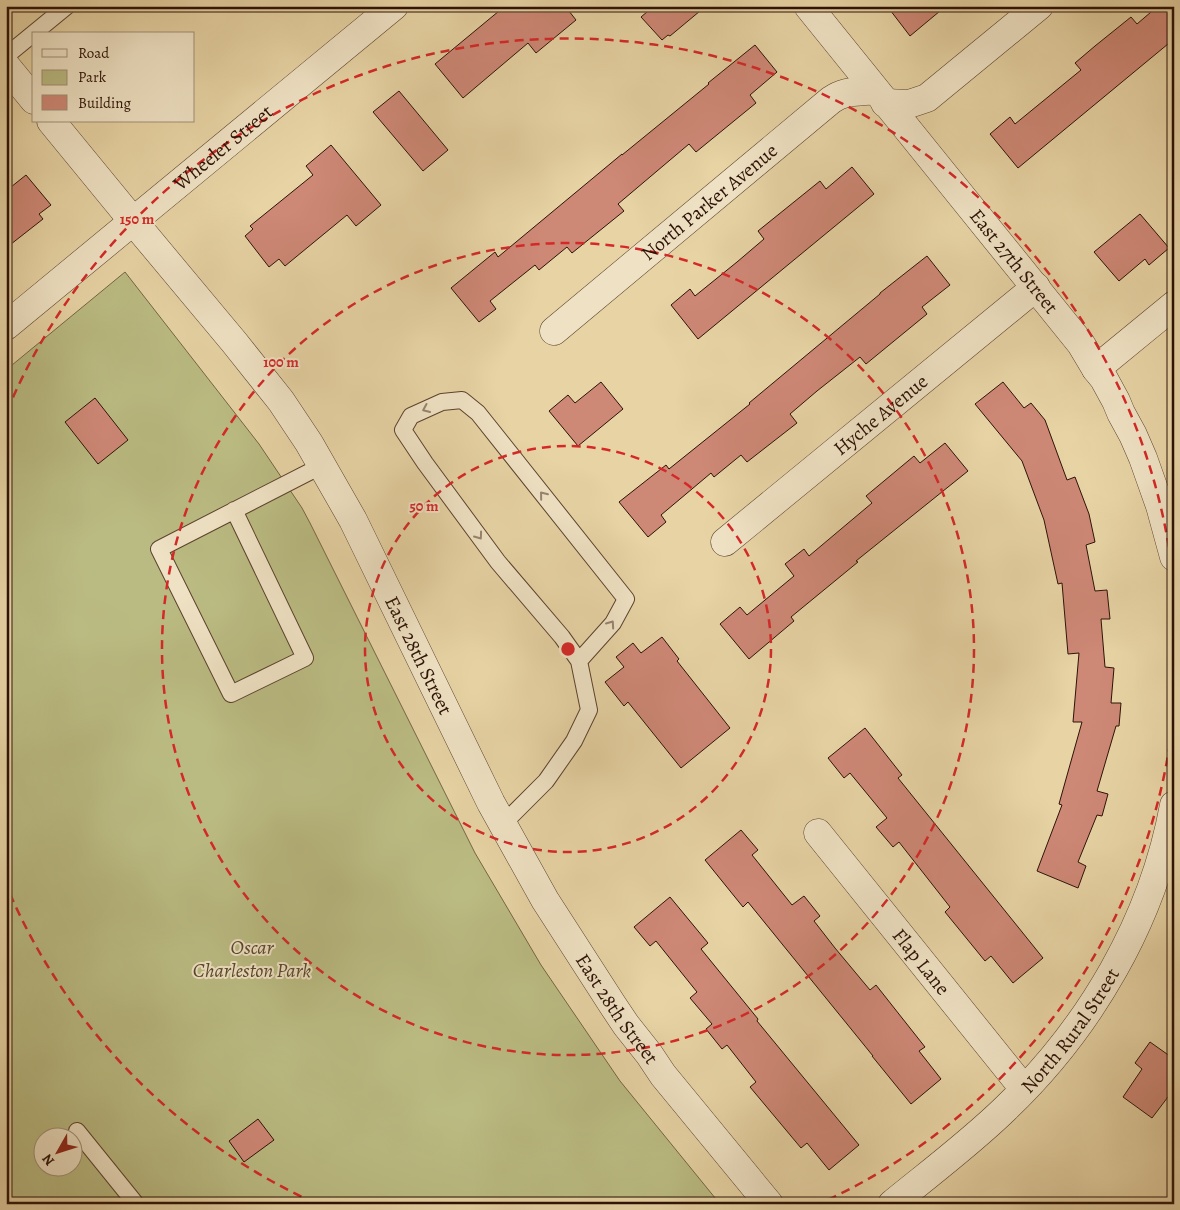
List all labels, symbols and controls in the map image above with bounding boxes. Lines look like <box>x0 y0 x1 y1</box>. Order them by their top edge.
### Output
legend <box>32 32 195 122</box>
text: Road <box>78 43 110 63</box>
text: Park <box>78 67 107 87</box>
text: Building <box>78 93 131 113</box>
street label: Wheeler Street <box>166 98 279 197</box>
street label: North Parker Avenue <box>635 137 783 267</box>
street label: East 27th Street <box>964 203 1065 320</box>
text: 150 m <box>120 209 155 229</box>
text: 100 m <box>263 352 299 372</box>
street label: Hyche Avenue <box>827 368 933 461</box>
one-way arrow <box>422 402 431 413</box>
one-way arrow <box>540 492 548 501</box>
text: 50 m <box>409 496 439 516</box>
one-way arrow <box>473 530 482 539</box>
street label: East 28th Street <box>379 591 460 720</box>
one-way arrow <box>605 620 614 630</box>
centre of rings <box>559 640 577 658</box>
street label: Flap Lane <box>886 923 957 1001</box>
park label: Oscar Charleston Park <box>193 934 311 984</box>
street label: East 28th Street <box>569 948 666 1069</box>
street label: North Rural Street <box>1014 962 1126 1099</box>
north arrow <box>32 1128 82 1178</box>
text: N <box>38 1150 59 1170</box>

